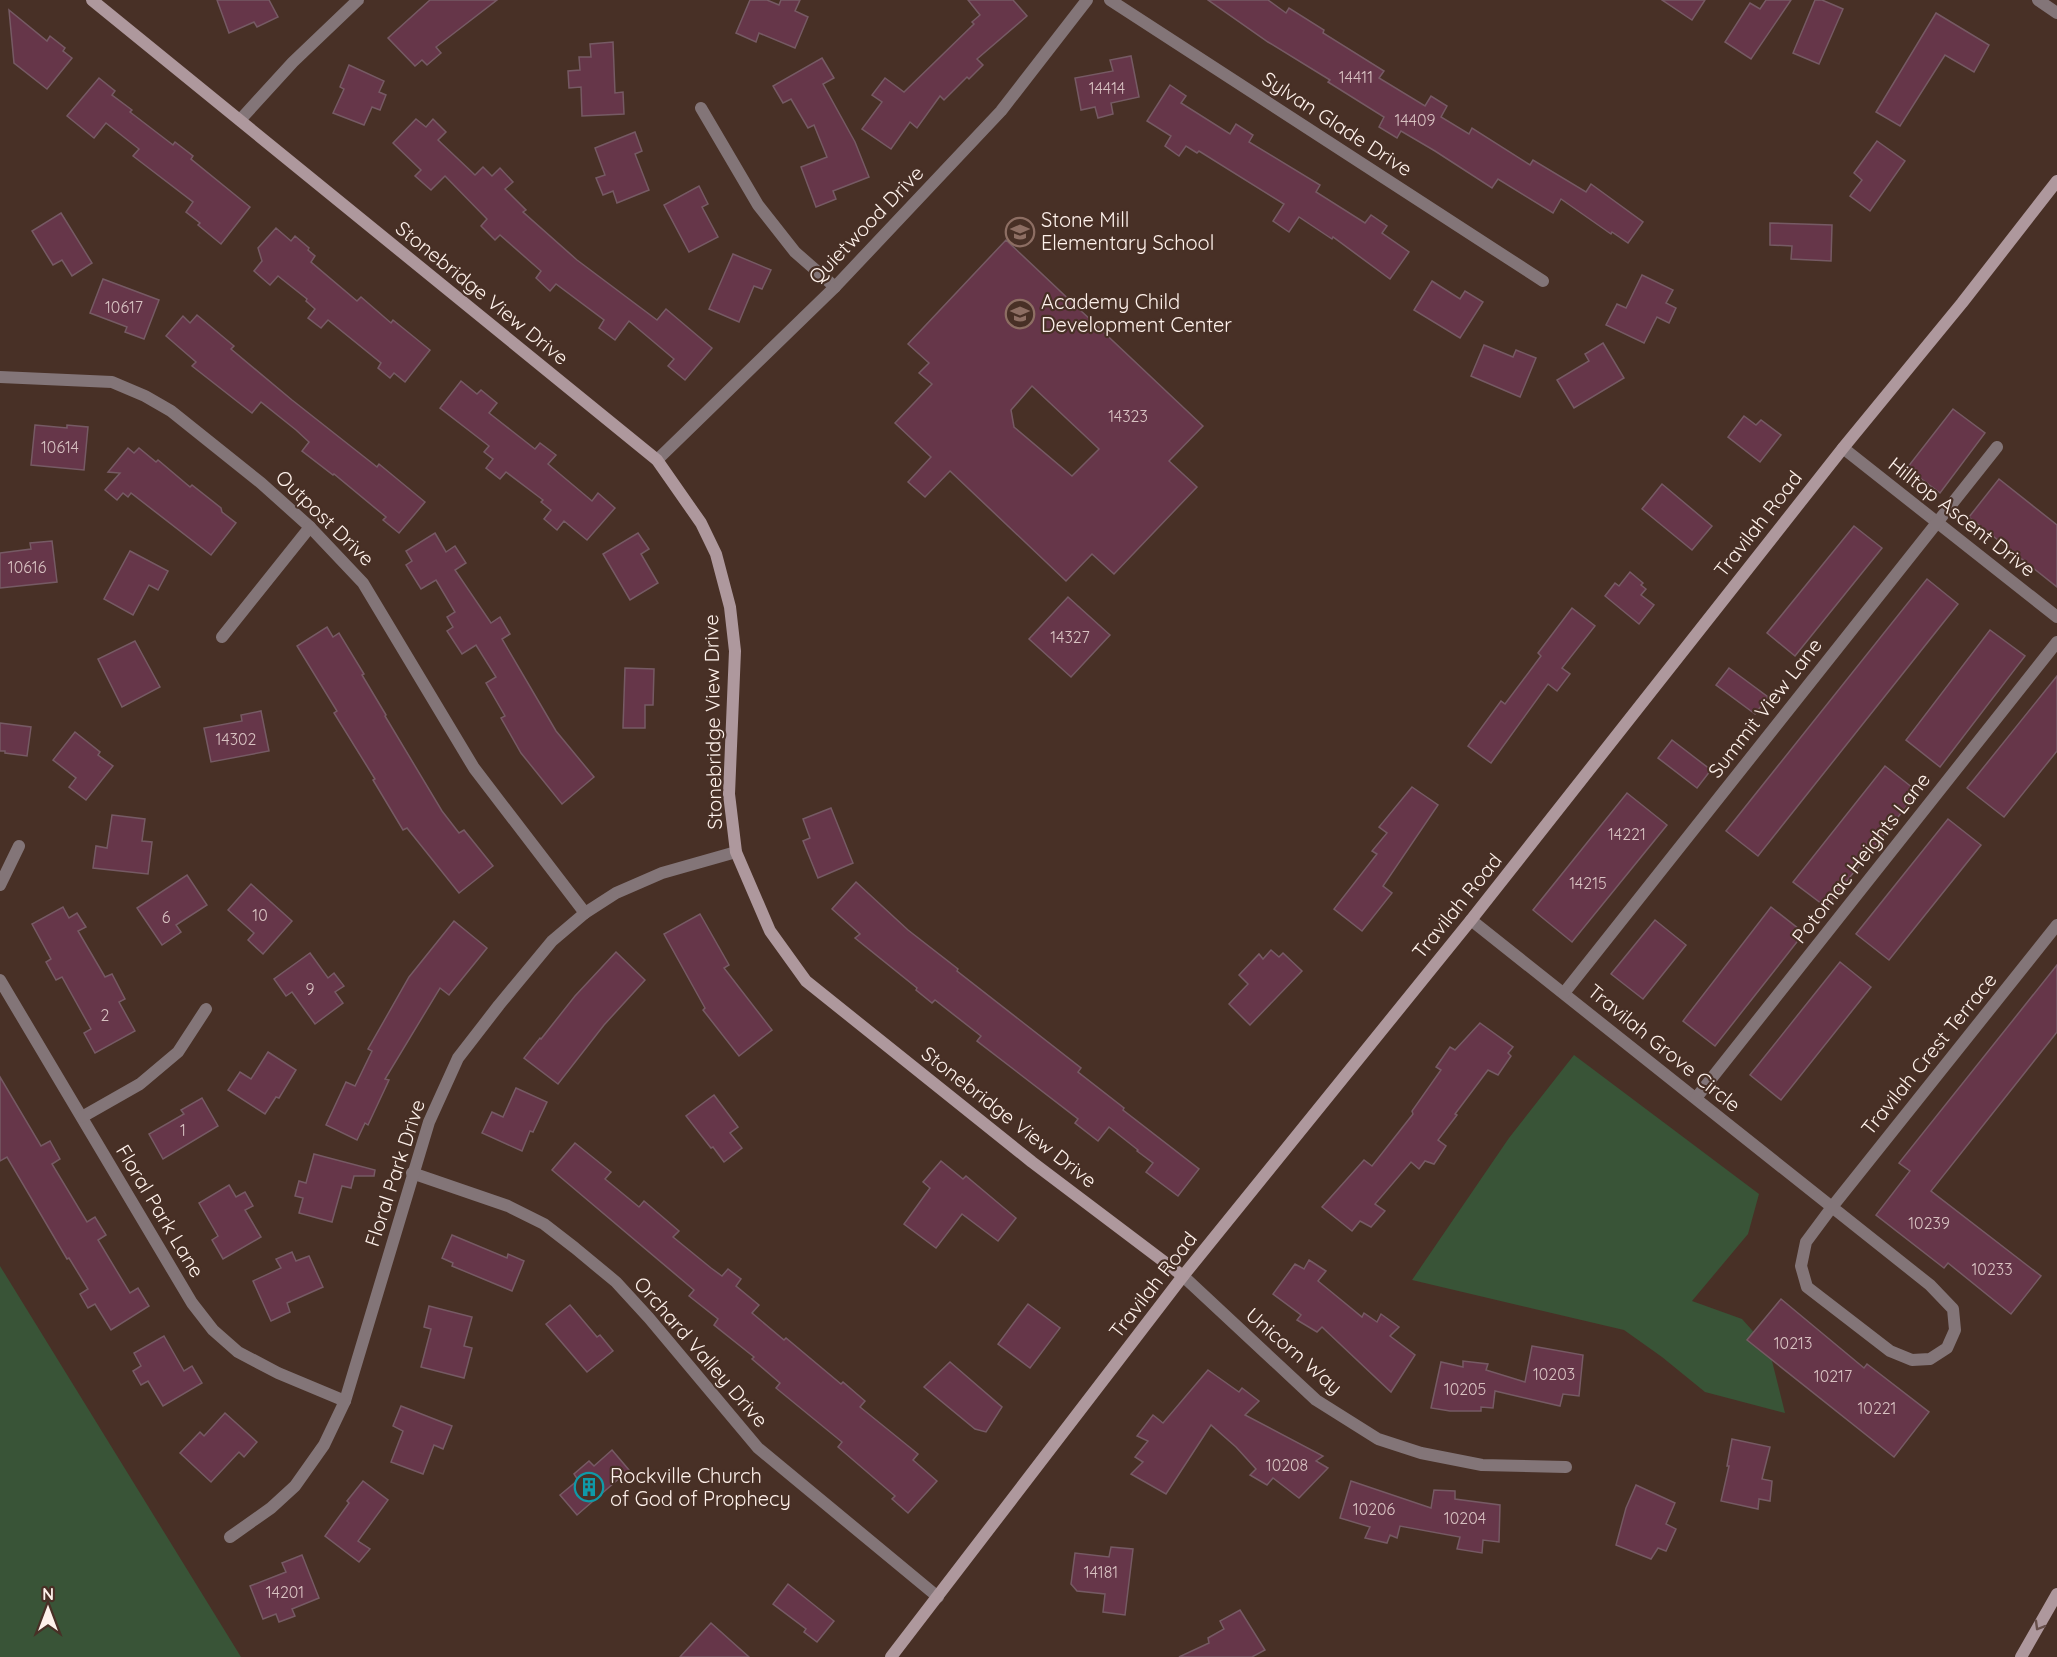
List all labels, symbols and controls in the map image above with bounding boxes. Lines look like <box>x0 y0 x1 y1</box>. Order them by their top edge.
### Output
street label: Sylvan Glade Drive <box>1257 66 1417 181</box>
house number: 14411 <box>1339 67 1373 87</box>
house number: 14414 <box>1089 78 1125 98</box>
house number: 14409 <box>1395 110 1436 130</box>
street label: Quietwood Drive <box>803 160 928 289</box>
place label: Stone Mill Elementary School <box>1041 207 1214 255</box>
street label: Stonebridge View Drive <box>391 215 574 370</box>
school or university icon: Stone Mill Elementary School <box>1004 216 1036 248</box>
place label: Academy Child Development Center <box>1041 289 1232 337</box>
house number: 10617 <box>105 297 143 317</box>
school or university icon: Academy Child Development Center <box>1004 298 1036 330</box>
house number: 14323 <box>1108 406 1148 426</box>
house number: 10614 <box>41 437 79 457</box>
street label: Hilltop Ascent Drive <box>1884 451 2041 582</box>
street label: Outpost Drive <box>271 464 380 571</box>
street label: Travilah Road <box>1708 465 1807 582</box>
house number: 10616 <box>8 557 47 577</box>
street label: Stonebridge View Drive <box>698 614 727 830</box>
house number: 14327 <box>1050 627 1090 647</box>
street label: Summit View Lane <box>1702 633 1827 783</box>
house number: 14302 <box>216 729 257 749</box>
street label: Potomac Heights Lane <box>1786 767 1935 948</box>
house number: 14221 <box>1608 824 1646 844</box>
street label: Travilah Road <box>1407 848 1507 963</box>
house number: 14215 <box>1569 873 1607 893</box>
house number: 10 <box>252 905 268 925</box>
house number: 6 <box>162 907 171 927</box>
street label: Travilah Crest Terrace <box>1855 967 2002 1140</box>
street label: Travilah Grove Circle <box>1583 978 1746 1117</box>
house number: 9 <box>306 979 315 999</box>
house number: 2 <box>101 1005 110 1025</box>
street label: Stonebridge View Drive <box>917 1040 1102 1193</box>
street label: Floral Park Drive <box>359 1096 430 1250</box>
house number: 1 <box>180 1120 186 1140</box>
street label: Floral Park Lane <box>111 1140 210 1282</box>
house number: 10239 <box>1908 1213 1950 1233</box>
street label: Travilah Road <box>1103 1226 1202 1343</box>
house number: 10233 <box>1971 1259 2013 1279</box>
street label: Orchard Valley Drive <box>629 1271 774 1432</box>
street label: Unicorn Way <box>1241 1302 1348 1399</box>
house number: 10213 <box>1774 1333 1812 1353</box>
house number: 10203 <box>1533 1364 1575 1384</box>
house number: 10217 <box>1814 1366 1852 1386</box>
house number: 10205 <box>1444 1379 1486 1399</box>
house number: 10221 <box>1857 1398 1897 1418</box>
house number: 10208 <box>1266 1455 1308 1475</box>
place label: Rockville Church of God of Prophecy <box>610 1463 791 1511</box>
building icon: Rockville Church of God of Prophecy <box>573 1471 605 1503</box>
house number: 10206 <box>1353 1499 1396 1519</box>
house number: 10204 <box>1444 1508 1486 1528</box>
house number: 14181 <box>1084 1562 1118 1582</box>
north arrow <box>18 1579 78 1639</box>
house number: 14201 <box>266 1582 304 1602</box>
text: N <box>42 1584 54 1604</box>
one-way arrow <box>2035 1620 2046 1630</box>

